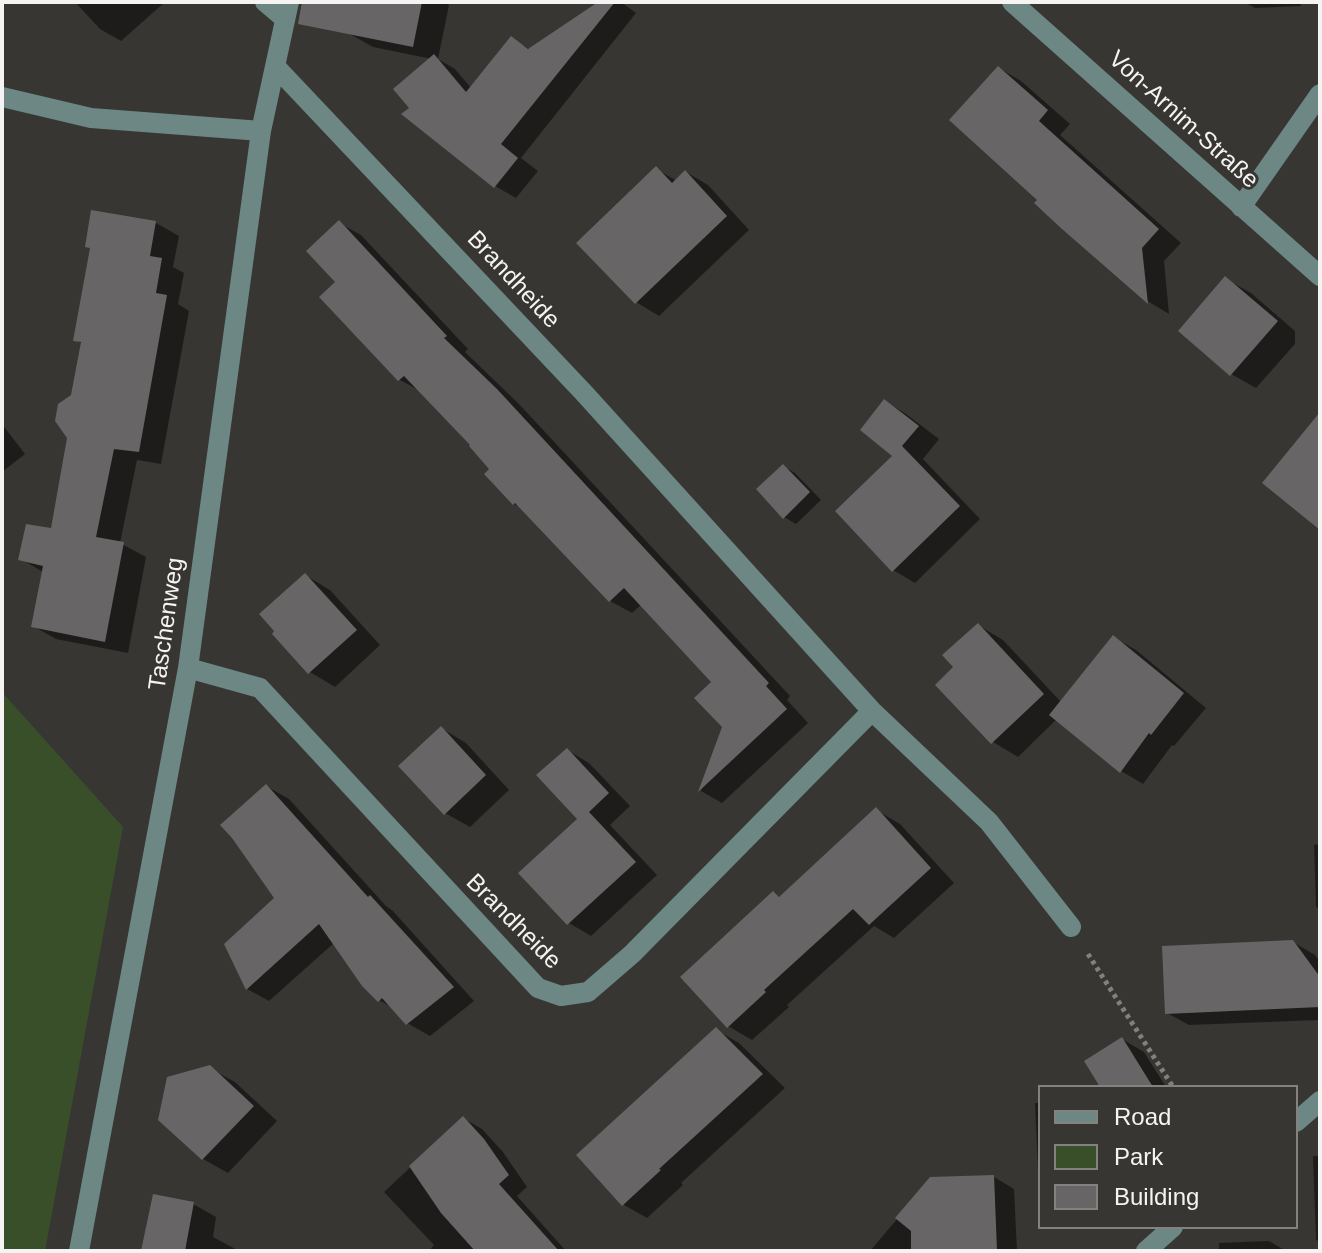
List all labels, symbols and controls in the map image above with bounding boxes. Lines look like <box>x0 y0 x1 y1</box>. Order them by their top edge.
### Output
street label: Von-Arnim-Straße <box>1102 45 1264 195</box>
street label: Brandheide <box>461 225 565 335</box>
street label: Taschenweg <box>143 556 191 692</box>
street label: Brandheide <box>459 868 567 976</box>
legend <box>1038 1085 1298 1229</box>
text: Road <box>1114 1103 1171 1130</box>
text: Park <box>1114 1143 1163 1170</box>
text: Building <box>1114 1183 1199 1210</box>

